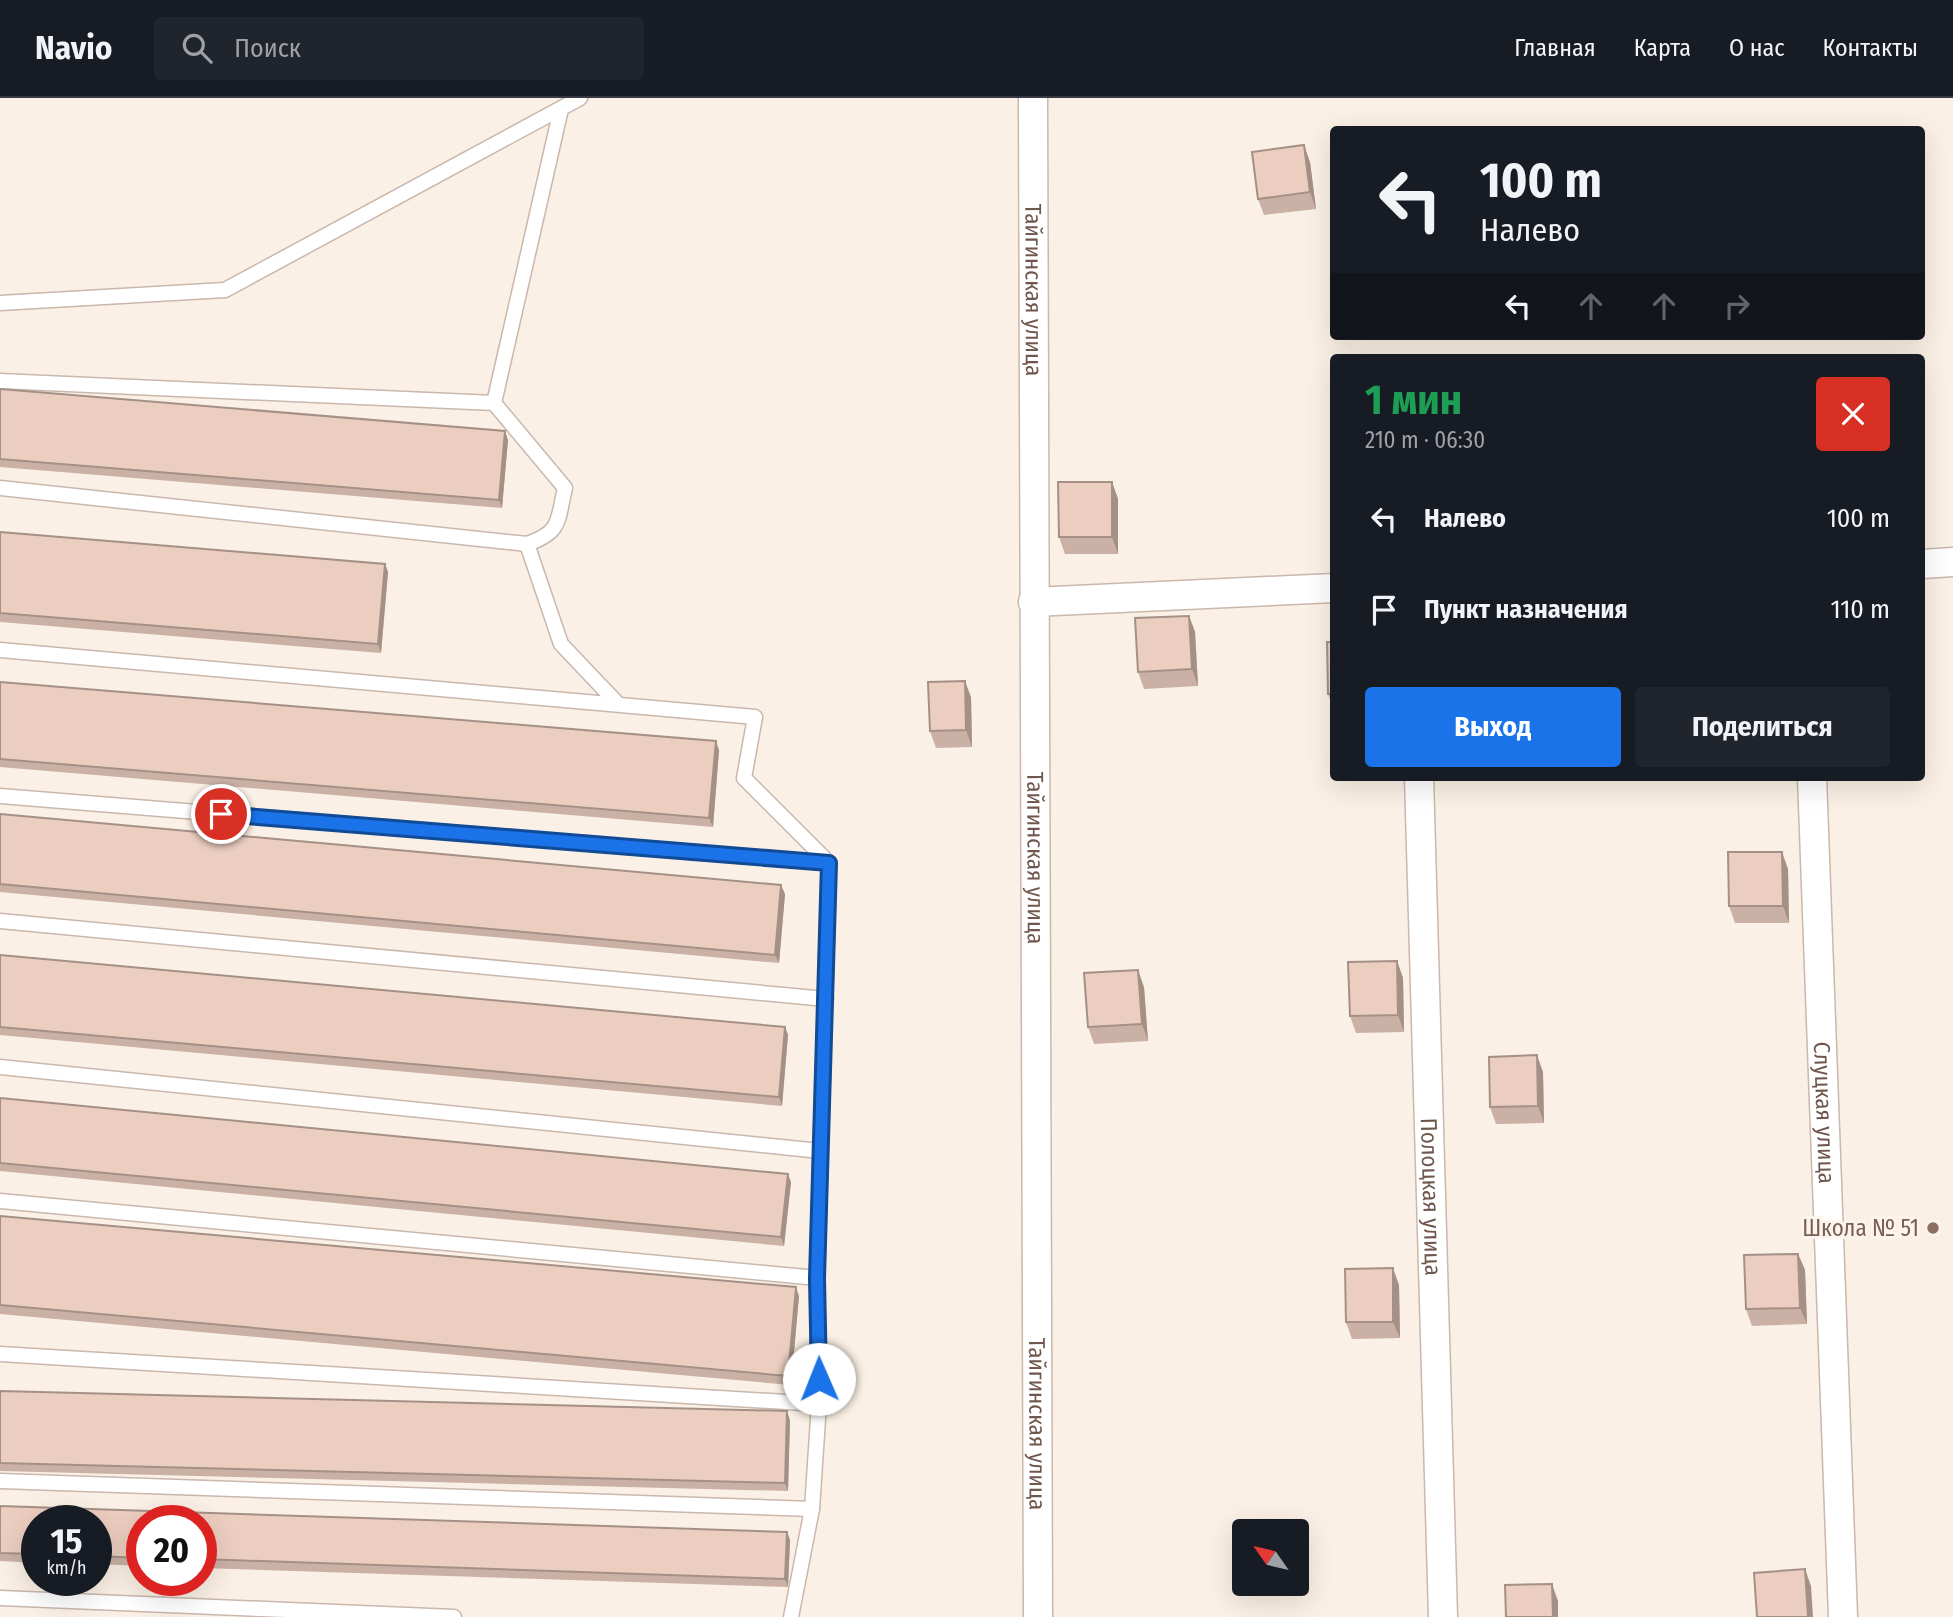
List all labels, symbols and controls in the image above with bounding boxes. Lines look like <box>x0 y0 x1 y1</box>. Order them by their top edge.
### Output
search box <box>154 17 644 80</box>
text: Navio <box>35 28 112 68</box>
icon: search <box>178 29 216 67</box>
text: Поиск <box>234 33 301 64</box>
text: Главная <box>1514 34 1596 62</box>
text: Карта <box>1634 34 1691 62</box>
text: О нас <box>1729 34 1784 62</box>
text: Контакты <box>1822 34 1918 62</box>
text: 100 m <box>1480 151 1602 210</box>
icon: left <box>1365 154 1456 245</box>
street label: Тайгинская улица <box>1019 204 1048 376</box>
text: Налево <box>1480 211 1580 249</box>
icon: left <box>1499 287 1537 325</box>
icon: ahead <box>1572 287 1610 325</box>
icon: ahead <box>1645 287 1683 325</box>
icon: right <box>1718 287 1756 325</box>
text: 1 мин <box>1365 375 1462 425</box>
button: close <box>1816 377 1890 451</box>
text: 210 m · 06:30 <box>1365 426 1485 454</box>
icon: left <box>1365 500 1403 538</box>
text: Налево <box>1424 503 1506 534</box>
text: 100 m <box>1827 503 1890 534</box>
icon: arrive <box>1365 591 1403 629</box>
text: Пункт назначения <box>1424 594 1628 625</box>
text: 110 m <box>1830 594 1890 625</box>
button: Выход <box>1365 687 1621 767</box>
button: Поделиться <box>1635 687 1890 767</box>
street label: Тайгинская улица <box>1021 772 1050 944</box>
pin <box>191 784 251 844</box>
icon: arrive <box>202 795 240 833</box>
street label: Слуцкая улица <box>1808 1041 1841 1184</box>
street label: Полоцкая улица <box>1415 1117 1447 1276</box>
place label: Школа № 51 <box>1802 1214 1919 1242</box>
marker: Школа № 51 <box>1925 1220 1941 1236</box>
street label: Тайгинская улица <box>1023 1338 1052 1510</box>
position arrow <box>782 1342 856 1416</box>
speed limit sign: 20 <box>126 1505 217 1596</box>
north arrow <box>1232 1519 1309 1596</box>
map controls <box>1232 1519 1309 1596</box>
text: 15 <box>50 1520 82 1562</box>
text: km/h <box>46 1557 87 1579</box>

